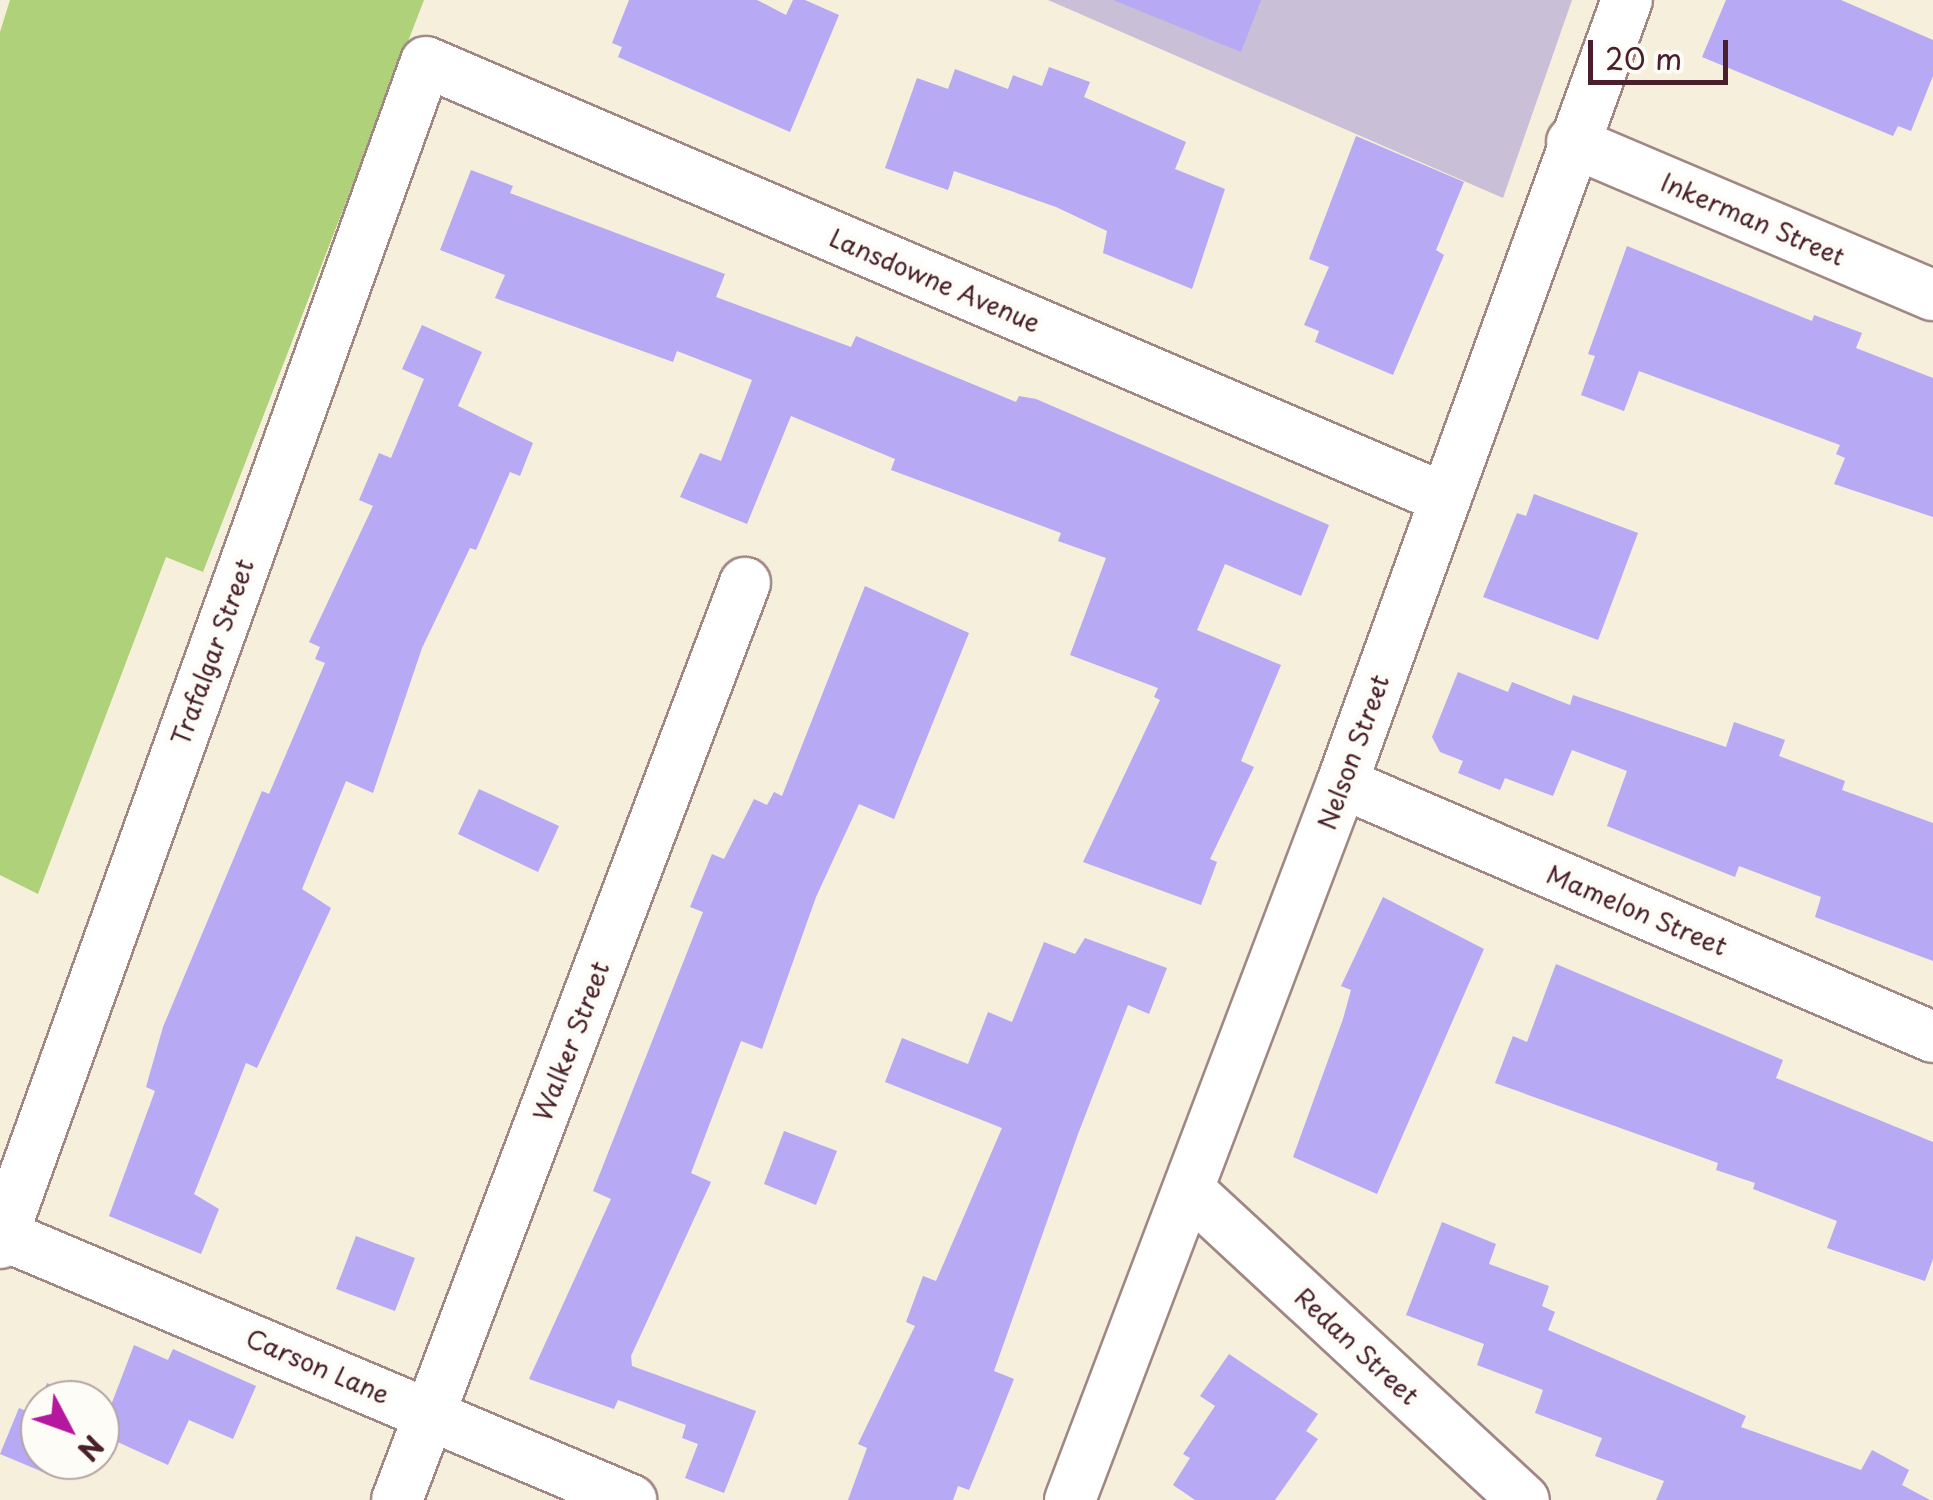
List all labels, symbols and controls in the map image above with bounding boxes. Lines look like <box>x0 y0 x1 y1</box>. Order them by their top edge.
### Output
scale bar <box>1593 20 1733 82</box>
text: 20 m <box>1605 35 1682 80</box>
street label: Inkerman Street <box>1656 166 1850 272</box>
street label: Lansdowne Avenue <box>825 222 1045 338</box>
street label: Trafalgar Street <box>164 554 260 750</box>
street label: Nelson Street <box>1311 670 1395 834</box>
street label: Mamelon Street <box>1542 858 1732 962</box>
street label: Walker Street <box>526 956 616 1126</box>
street label: Redan Street <box>1289 1282 1425 1410</box>
street label: Carson Lane <box>242 1322 394 1410</box>
north arrow <box>20 1380 120 1480</box>
text: N <box>68 1426 115 1471</box>

